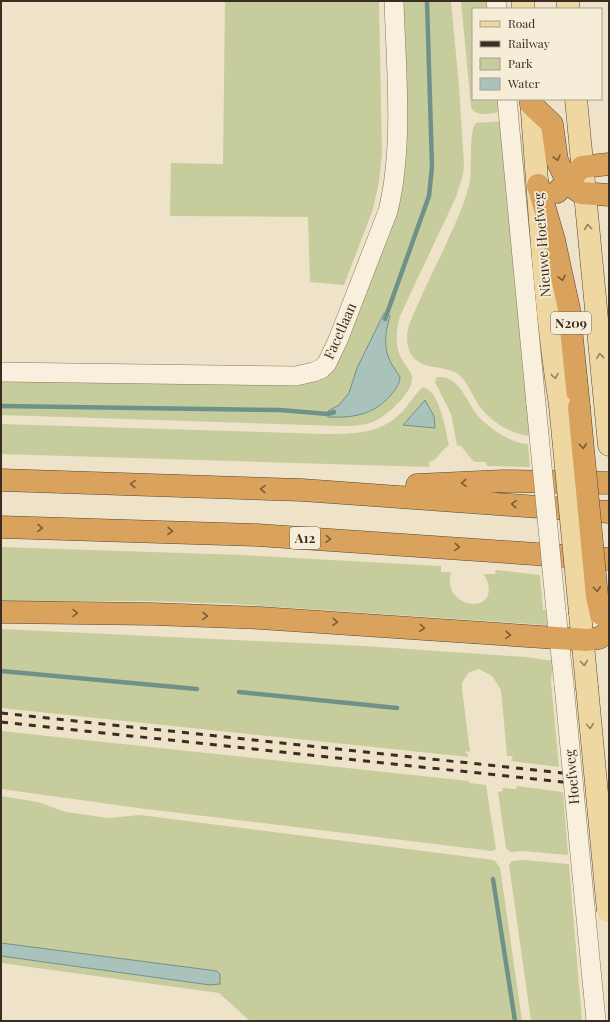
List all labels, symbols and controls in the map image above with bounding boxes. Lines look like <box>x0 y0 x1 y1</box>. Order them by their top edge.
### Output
legend <box>472 8 602 100</box>
text: Road <box>508 15 535 31</box>
text: Railway <box>508 35 550 51</box>
text: Park <box>508 55 533 71</box>
text: Water <box>507 75 541 91</box>
one-way arrow <box>552 154 561 161</box>
street label: Nieuwe Hoefweg <box>528 191 555 298</box>
one-way arrow <box>583 224 592 230</box>
one-way arrow <box>558 275 566 281</box>
street label: Facetlaan <box>319 299 361 362</box>
road number: N209 <box>551 312 591 334</box>
one-way arrow <box>596 353 605 359</box>
one-way arrow <box>550 372 559 379</box>
one-way arrow <box>578 443 587 449</box>
one-way arrow <box>130 479 136 488</box>
one-way arrow <box>461 479 467 488</box>
one-way arrow <box>260 485 266 493</box>
one-way arrow <box>511 500 517 509</box>
one-way arrow <box>37 524 43 532</box>
one-way arrow <box>167 527 173 536</box>
road number: A12 <box>290 527 320 549</box>
one-way arrow <box>325 534 331 543</box>
one-way arrow <box>454 543 461 552</box>
one-way arrow <box>592 586 601 592</box>
one-way arrow <box>72 609 78 617</box>
one-way arrow <box>202 611 208 620</box>
one-way arrow <box>332 618 338 627</box>
one-way arrow <box>419 624 425 633</box>
one-way arrow <box>505 630 511 639</box>
one-way arrow <box>580 660 589 666</box>
one-way arrow <box>586 722 595 729</box>
street label: Hoefweg <box>560 748 583 805</box>

